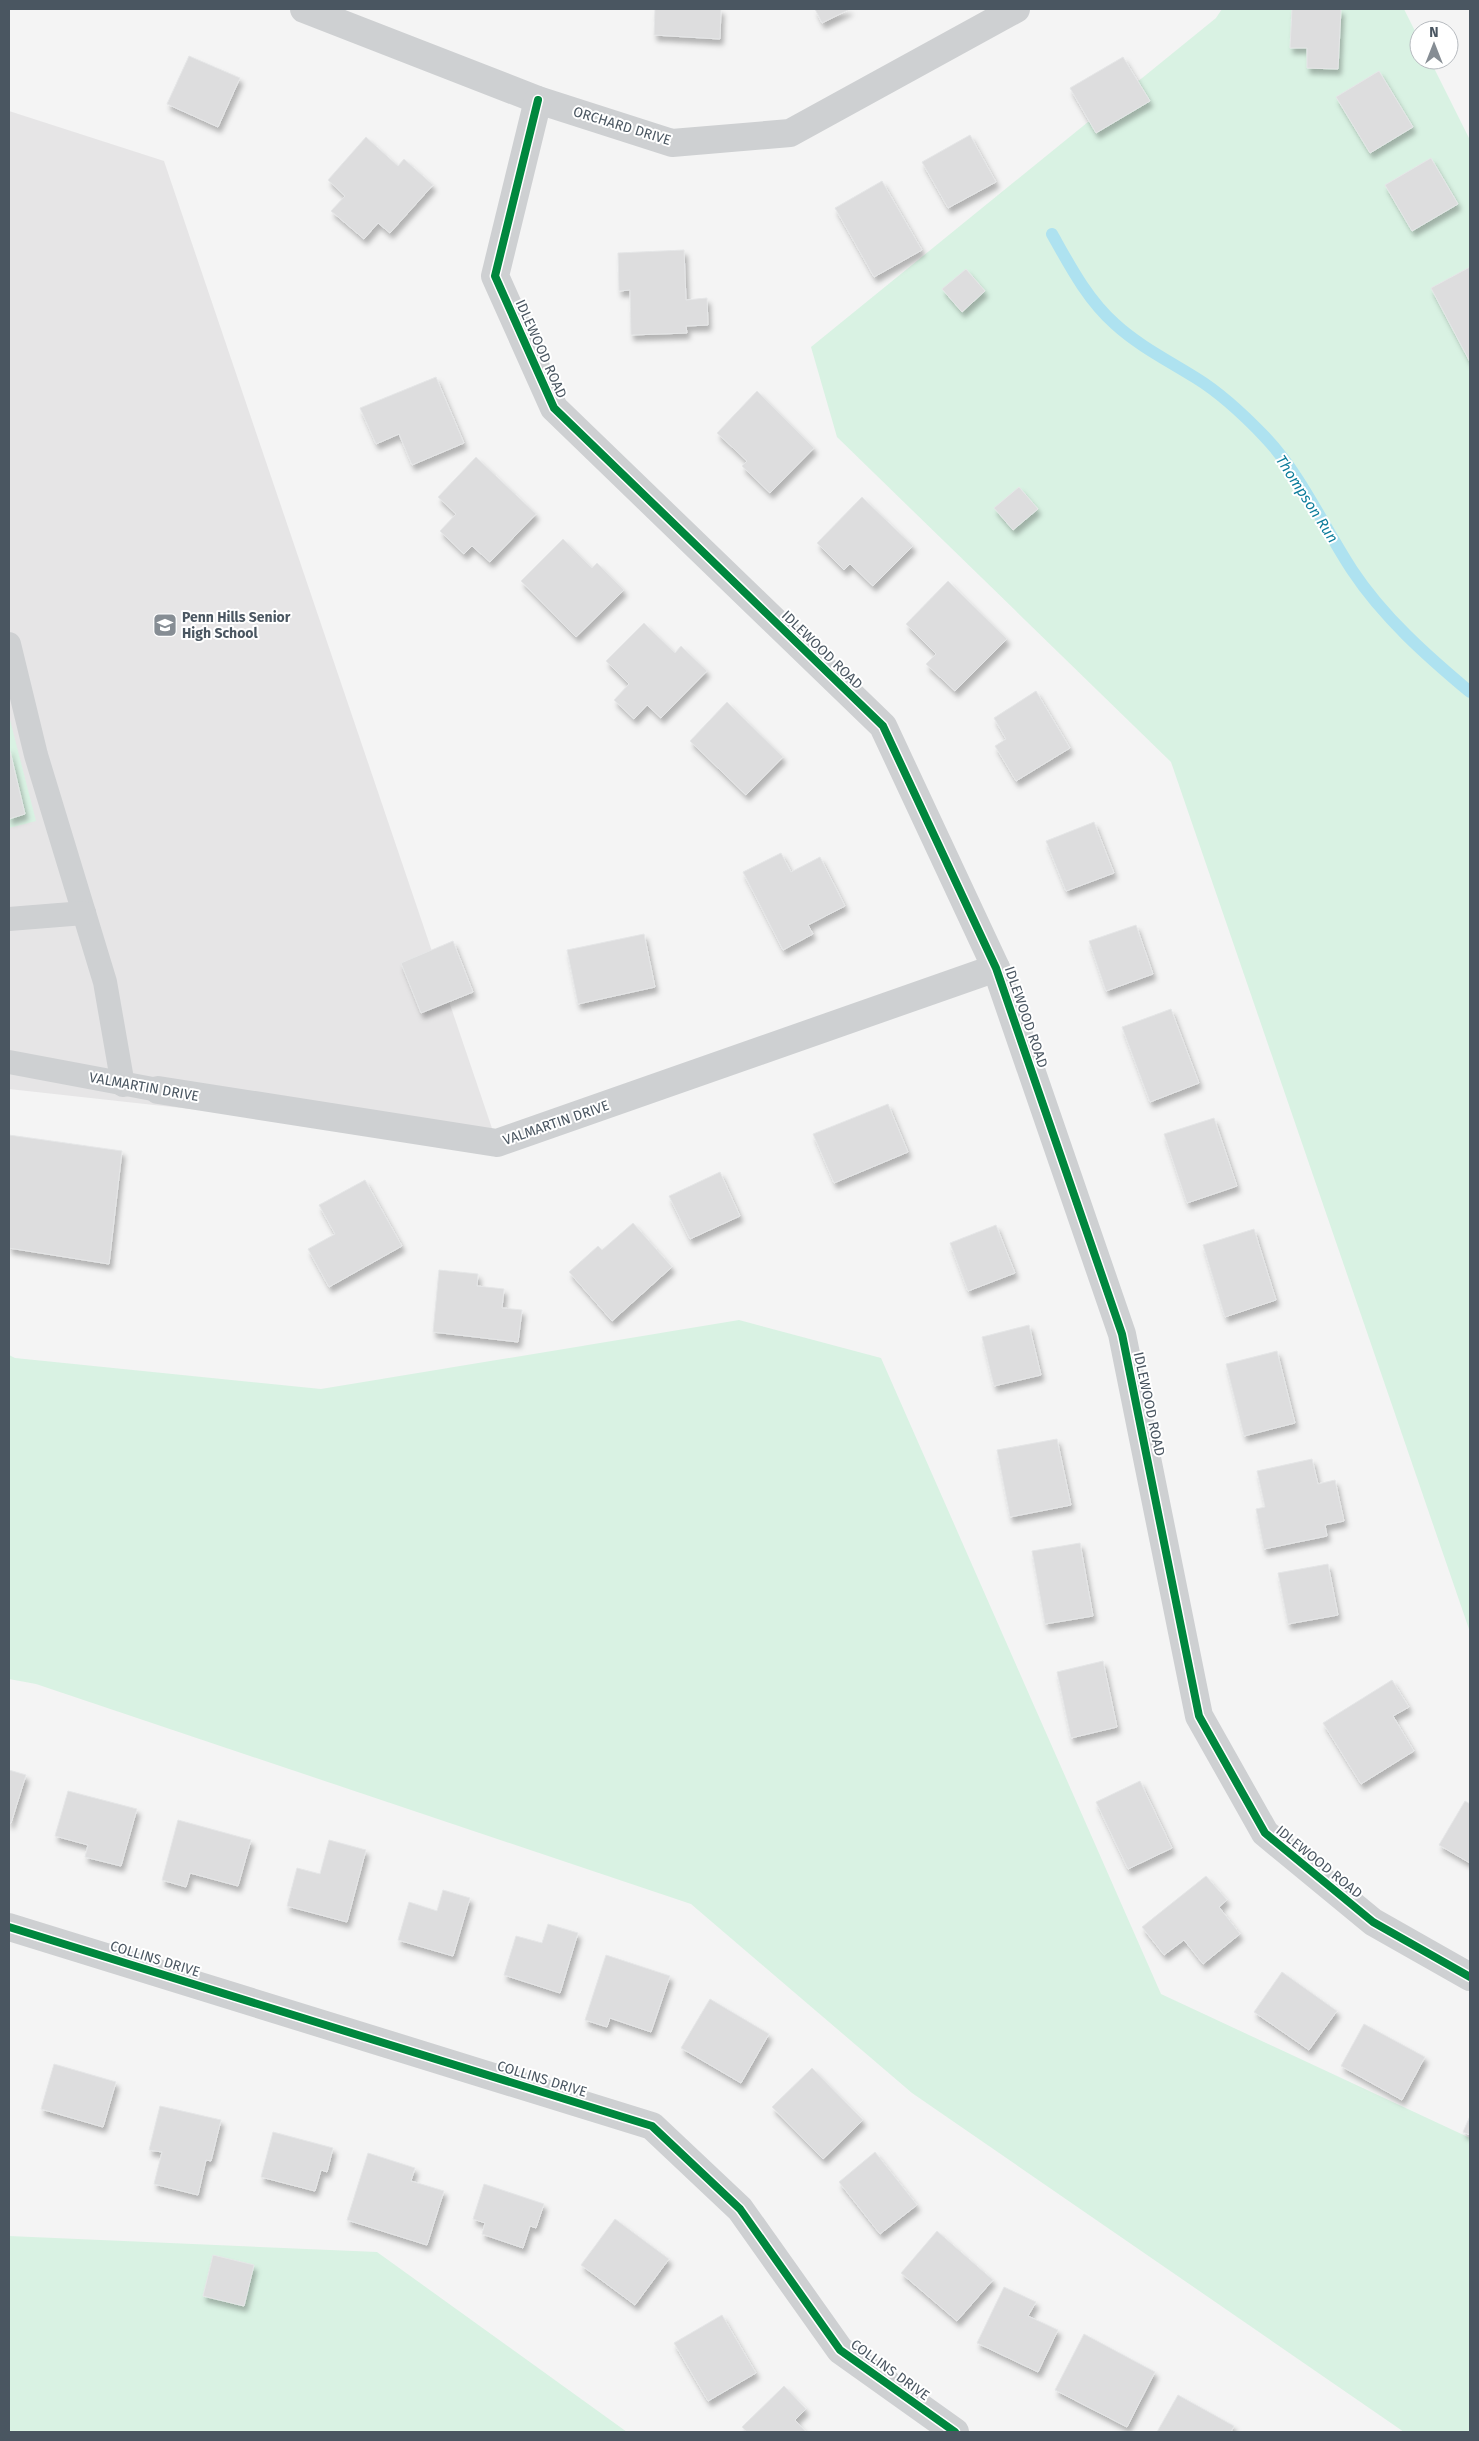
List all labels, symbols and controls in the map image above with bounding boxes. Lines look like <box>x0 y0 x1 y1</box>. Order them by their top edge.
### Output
north arrow <box>1409 20 1459 70</box>
text: N <box>1429 24 1439 41</box>
street label: ORCHARD DRIVE <box>571 103 673 149</box>
street label: IDLEWOOD ROAD <box>512 297 570 401</box>
water label: Thompson Run <box>1272 452 1342 546</box>
street label: IDLEWOOD ROAD <box>778 607 866 693</box>
place label: Penn Hills Senior High School <box>182 609 291 642</box>
school or university icon: Penn Hills Senior High School <box>152 612 178 638</box>
street label: IDLEWOOD ROAD <box>1001 964 1051 1070</box>
street label: VALMARTIN DRIVE <box>88 1069 200 1105</box>
street label: VALMARTIN DRIVE <box>501 1097 611 1149</box>
street label: IDLEWOOD ROAD <box>1130 1350 1168 1458</box>
street label: IDLEWOOD ROAD <box>1272 1822 1366 1902</box>
street label: COLLINS DRIVE <box>108 1937 202 1981</box>
street label: COLLINS DRIVE <box>495 2057 589 2101</box>
street label: COLLINS DRIVE <box>847 2336 933 2404</box>

